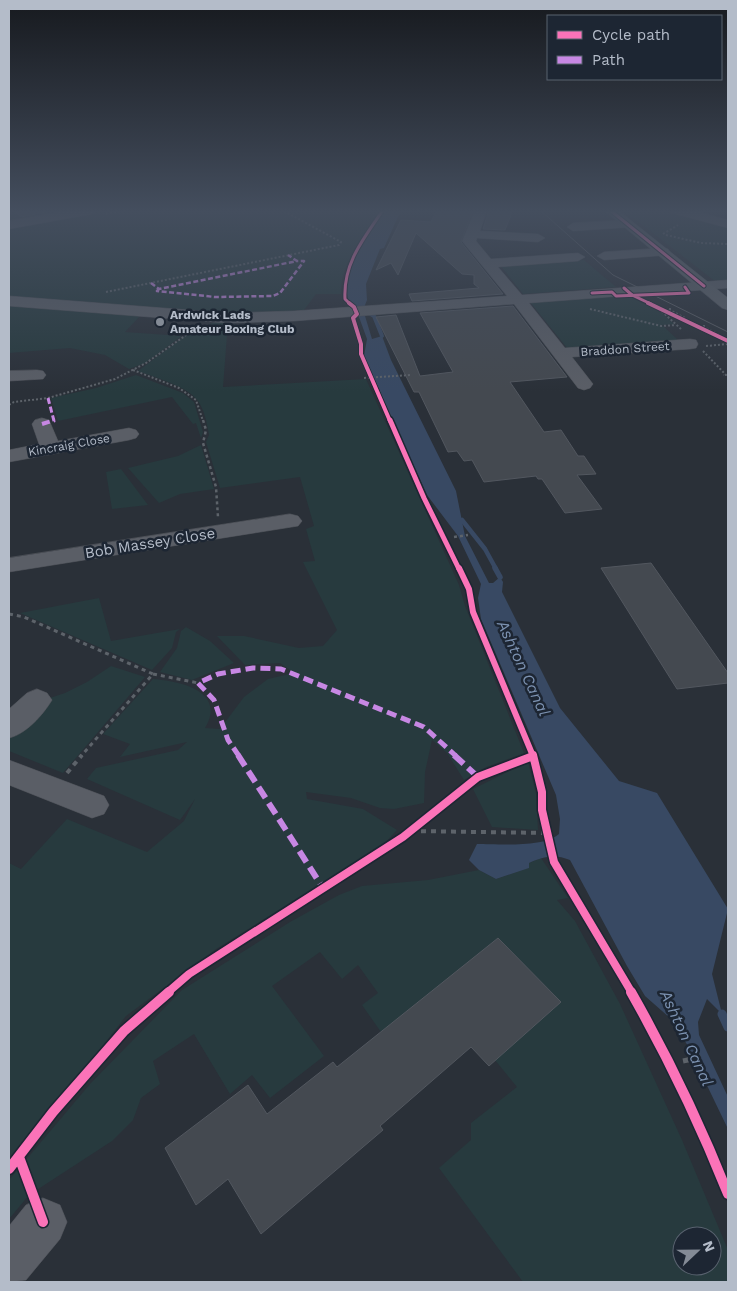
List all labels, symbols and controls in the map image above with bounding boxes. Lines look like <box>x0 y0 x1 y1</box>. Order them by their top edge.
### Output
legend <box>547 15 722 80</box>
text: Cycle path <box>592 26 670 44</box>
text: Path <box>592 51 625 69</box>
place label: Ardwick Lads Amateur Boxing Club <box>170 308 295 336</box>
marker: Ardwick Lads Amateur Boxing Club <box>154 316 166 328</box>
street label: Braddon Street <box>580 339 670 359</box>
street label: Kincraig Close <box>27 431 111 459</box>
street label: Bob Massey Close <box>84 524 216 562</box>
water label: Ashton Canal <box>493 616 554 719</box>
water label: Ashton Canal <box>656 986 717 1089</box>
north arrow <box>672 1226 722 1276</box>
text: N <box>700 1238 718 1254</box>

